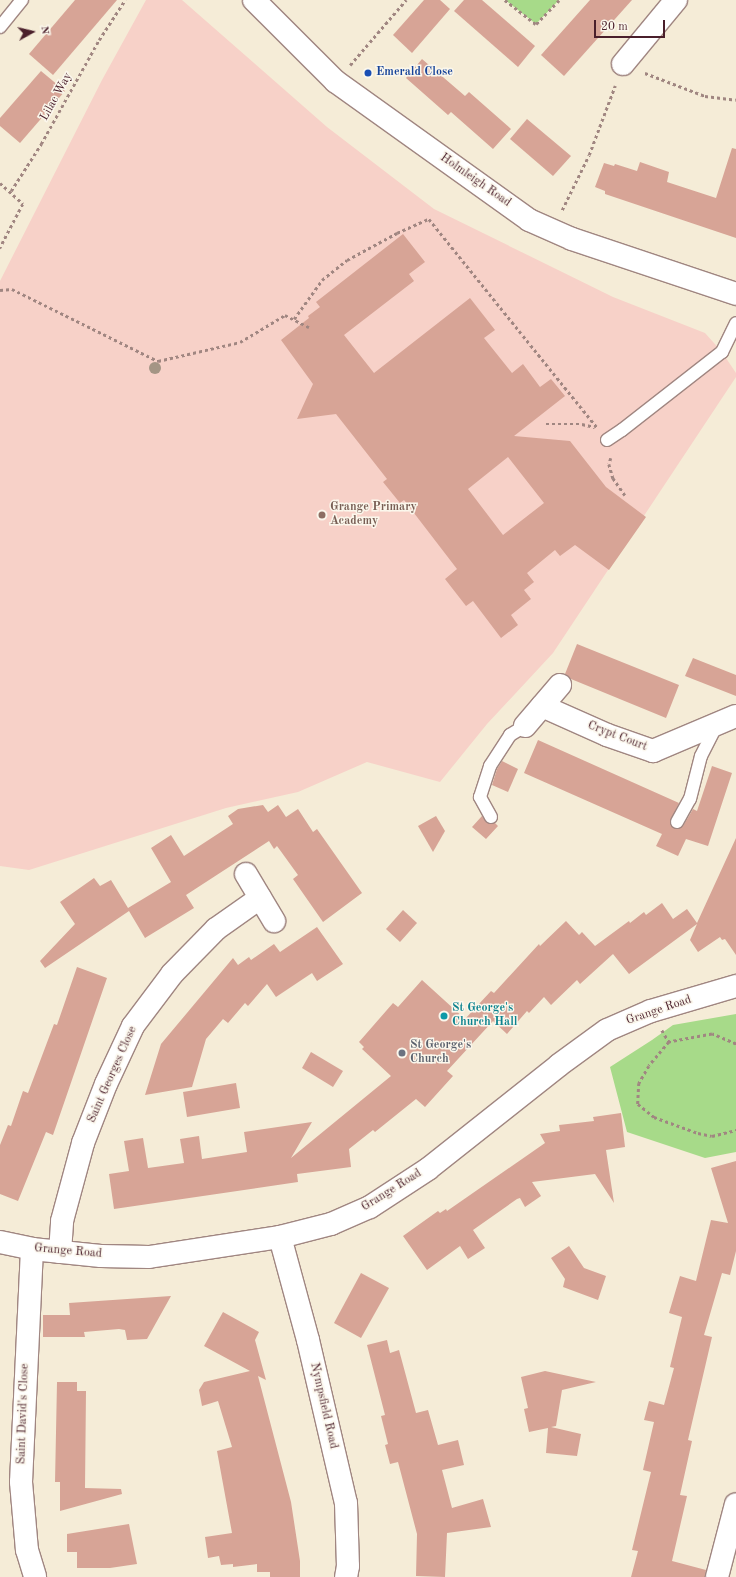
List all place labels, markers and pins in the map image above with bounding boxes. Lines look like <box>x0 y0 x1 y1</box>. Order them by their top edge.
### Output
place label: Emerald Close <box>376 66 453 80</box>
marker: Emerald Close <box>363 68 373 78</box>
place label: Grange Primary Academy <box>330 501 417 529</box>
marker: Grange Primary Academy <box>317 510 327 520</box>
place label: St George's Church Hall <box>452 1002 518 1030</box>
marker: St George's Church Hall <box>439 1011 449 1021</box>
place label: St George's Church <box>410 1039 471 1067</box>
marker: St George's Church <box>397 1048 407 1058</box>

